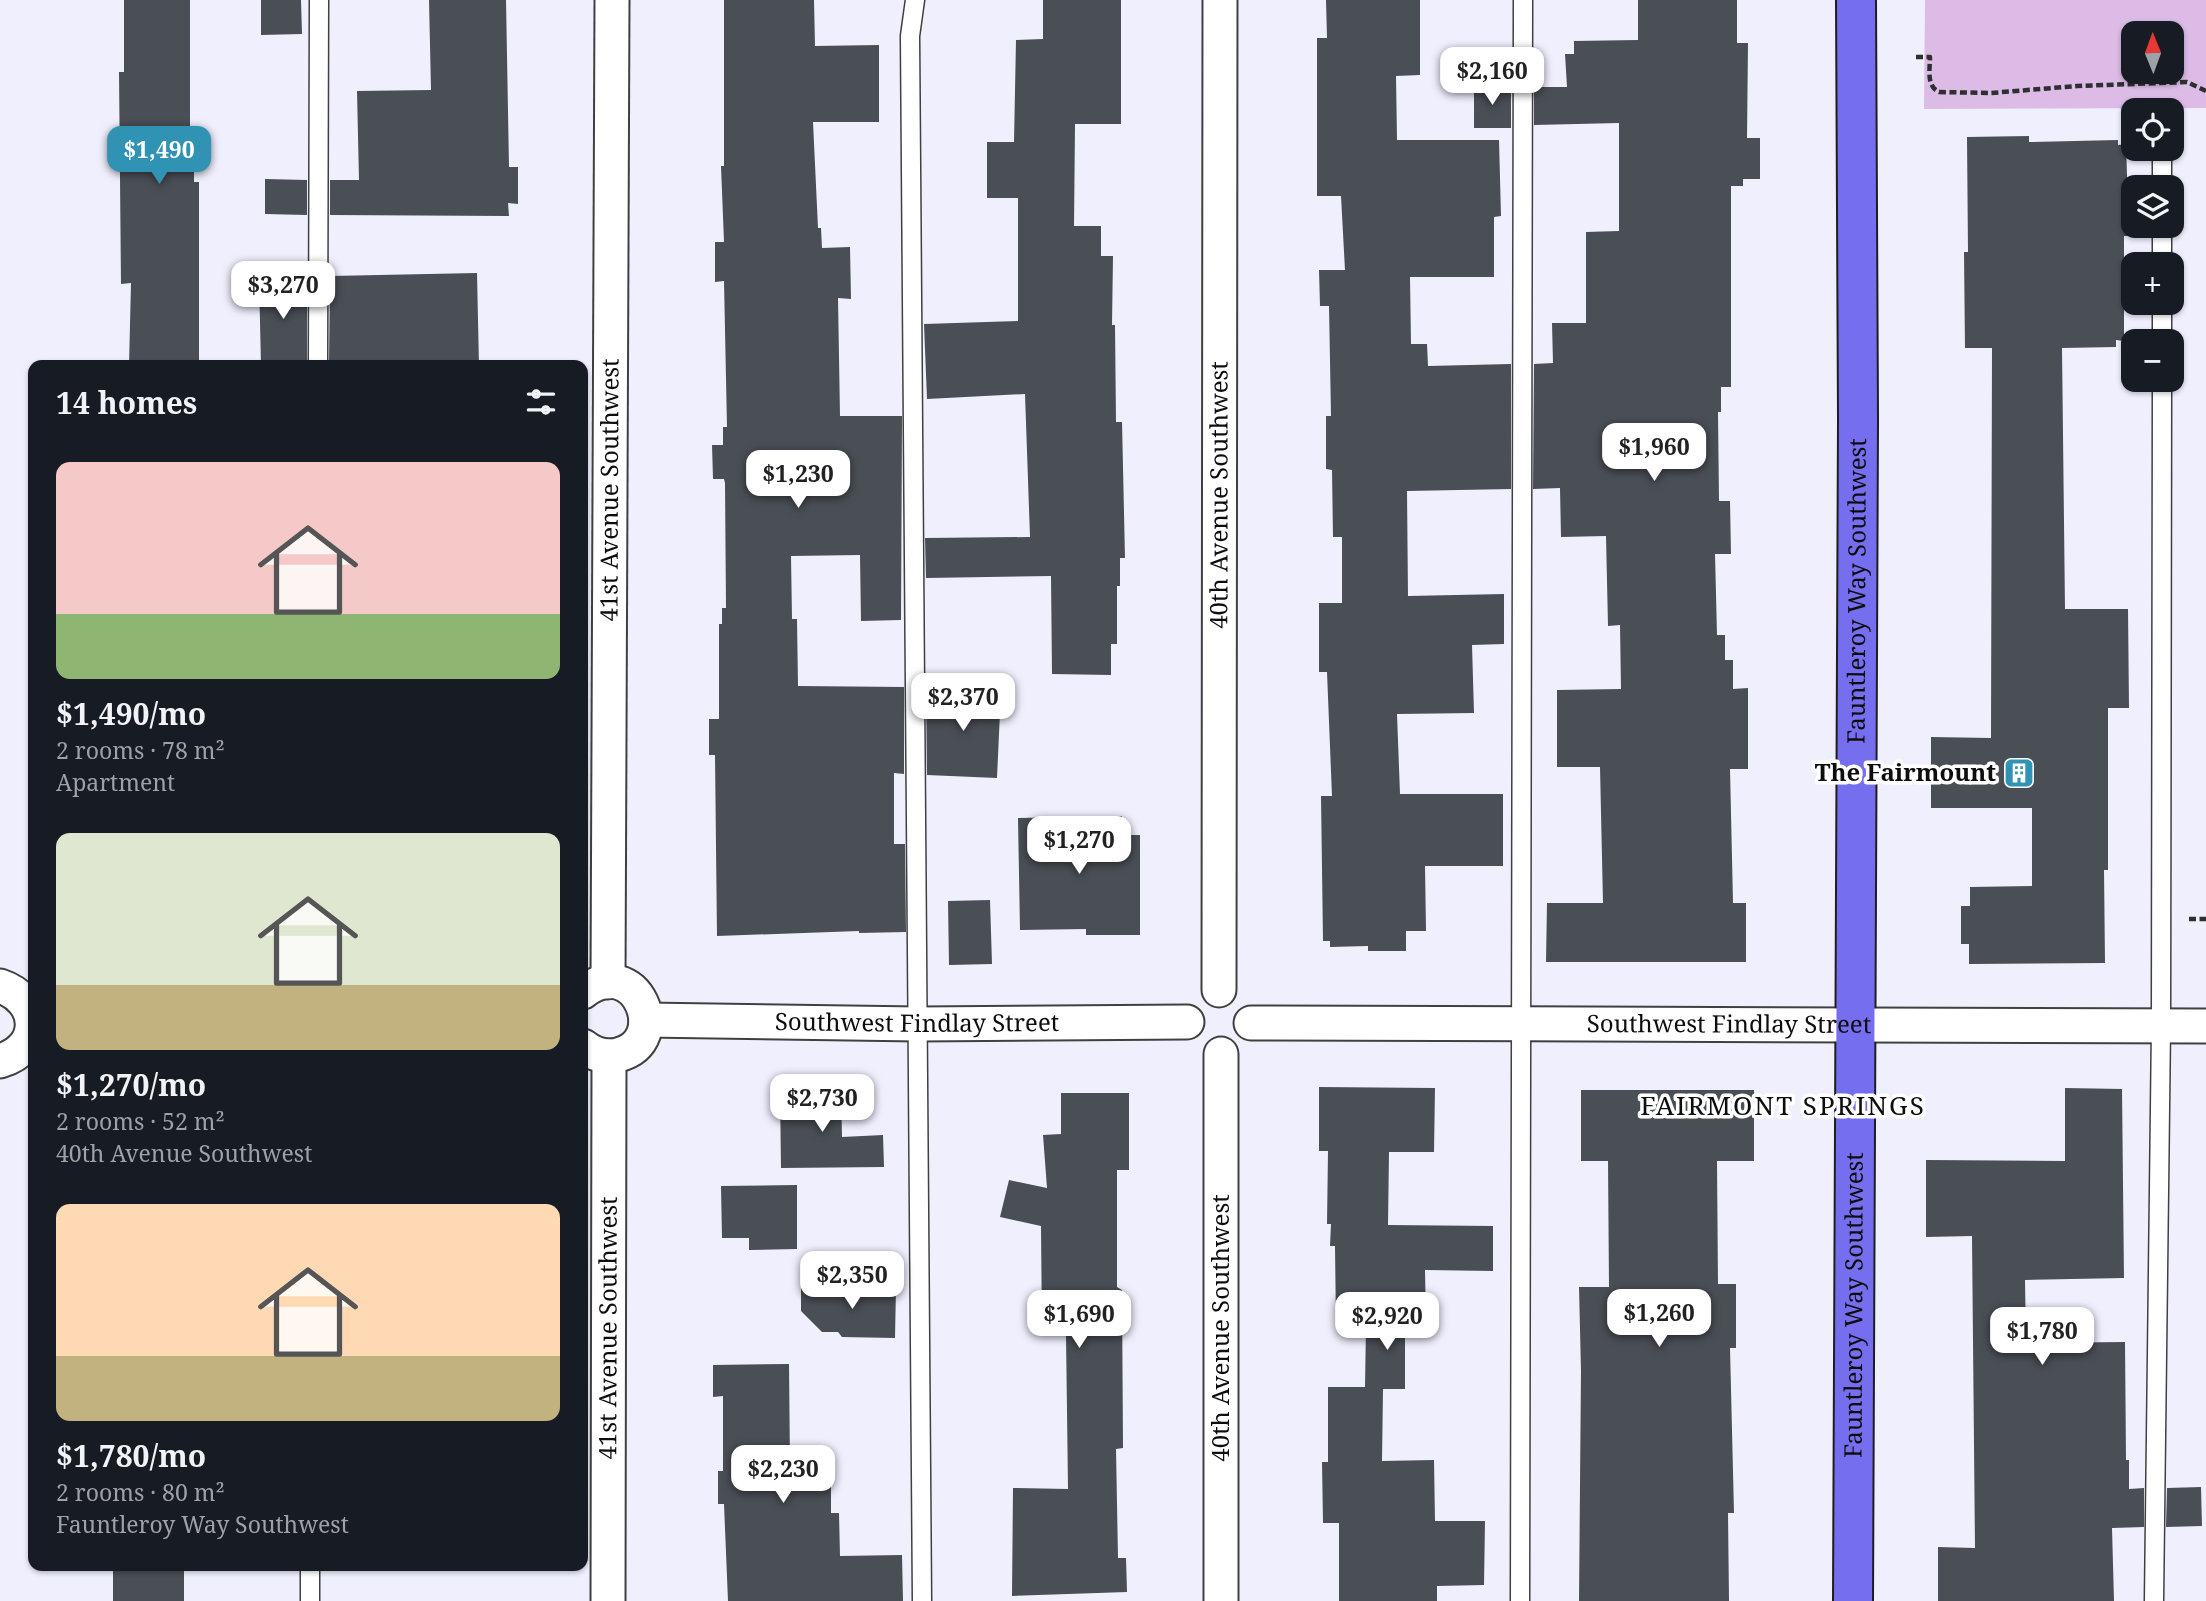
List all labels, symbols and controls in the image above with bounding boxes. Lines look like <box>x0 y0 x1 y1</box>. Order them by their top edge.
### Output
north arrow <box>2121 21 2184 84</box>
map controls <box>2121 21 2184 392</box>
pin: $2,160 <box>1435 48 1549 107</box>
text: $2,160 <box>1456 54 1528 86</box>
button: locate <box>2121 98 2184 161</box>
pin: $1,490 <box>102 127 216 186</box>
text: $1,490 <box>123 133 195 165</box>
button: layers <box>2121 175 2184 238</box>
button: + <box>2121 252 2184 315</box>
pin: $3,270 <box>226 262 340 321</box>
text: $3,270 <box>247 268 319 300</box>
button: − <box>2121 329 2184 392</box>
street label: 41st Avenue Southwest <box>591 358 626 622</box>
street label: 40th Avenue Southwest <box>1201 361 1235 629</box>
text: 14 homes <box>56 382 197 423</box>
icon: filters <box>522 383 560 421</box>
pin: $1,960 <box>1597 424 1711 483</box>
text: $1,960 <box>1618 430 1690 462</box>
street label: Fauntleroy Way Southwest <box>1839 438 1873 744</box>
pin: $1,230 <box>741 450 855 510</box>
text: $1,230 <box>762 457 834 489</box>
icon: home <box>245 507 371 633</box>
pin: $2,370 <box>906 674 1020 733</box>
text: $2,370 <box>927 680 999 712</box>
text: $1,490/mo <box>56 693 206 734</box>
text: 2 rooms · 78 m² <box>56 734 225 766</box>
place label: The Fairmount <box>1815 755 1996 788</box>
building icon: The Fairmount <box>2002 756 2036 790</box>
text: Apartment <box>56 766 175 798</box>
pin: $1,270 <box>1022 816 1136 876</box>
text: $1,270 <box>1043 823 1115 855</box>
icon: home <box>245 878 371 1004</box>
street label: Southwest Findlay Street <box>775 1004 1059 1039</box>
street label: Southwest Findlay Street <box>1587 1006 1871 1040</box>
text: $1,270/mo <box>56 1064 206 1105</box>
pin: $2,730 <box>765 1074 879 1134</box>
text: $2,730 <box>786 1081 858 1113</box>
district label: FAIRMONT SPRINGS <box>1640 1087 1926 1123</box>
text: 2 rooms · 52 m² <box>56 1105 225 1137</box>
text: 40th Avenue Southwest <box>56 1137 312 1169</box>
street label: Fauntleroy Way Southwest <box>1836 1152 1870 1458</box>
street label: 40th Avenue Southwest <box>1203 1194 1236 1462</box>
street label: 41st Avenue Southwest <box>590 1196 624 1460</box>
icon: home <box>245 1249 371 1375</box>
pin: $2,350 <box>795 1252 909 1311</box>
text: $2,350 <box>816 1258 888 1290</box>
pin: $1,690 <box>1022 1290 1136 1350</box>
pin: $1,260 <box>1602 1290 1716 1349</box>
pin: $2,920 <box>1330 1292 1444 1352</box>
text: $1,260 <box>1623 1296 1695 1328</box>
text: $1,690 <box>1043 1297 1115 1329</box>
text: $2,920 <box>1351 1299 1423 1331</box>
pin: $1,780 <box>1985 1308 2099 1367</box>
text: $1,780 <box>2006 1314 2078 1346</box>
text: $1,780/mo <box>56 1435 206 1476</box>
pin: $2,230 <box>726 1446 840 1505</box>
text: $2,230 <box>747 1452 819 1484</box>
text: 2 rooms · 80 m² <box>56 1476 225 1508</box>
text: Fauntleroy Way Southwest <box>56 1508 349 1540</box>

